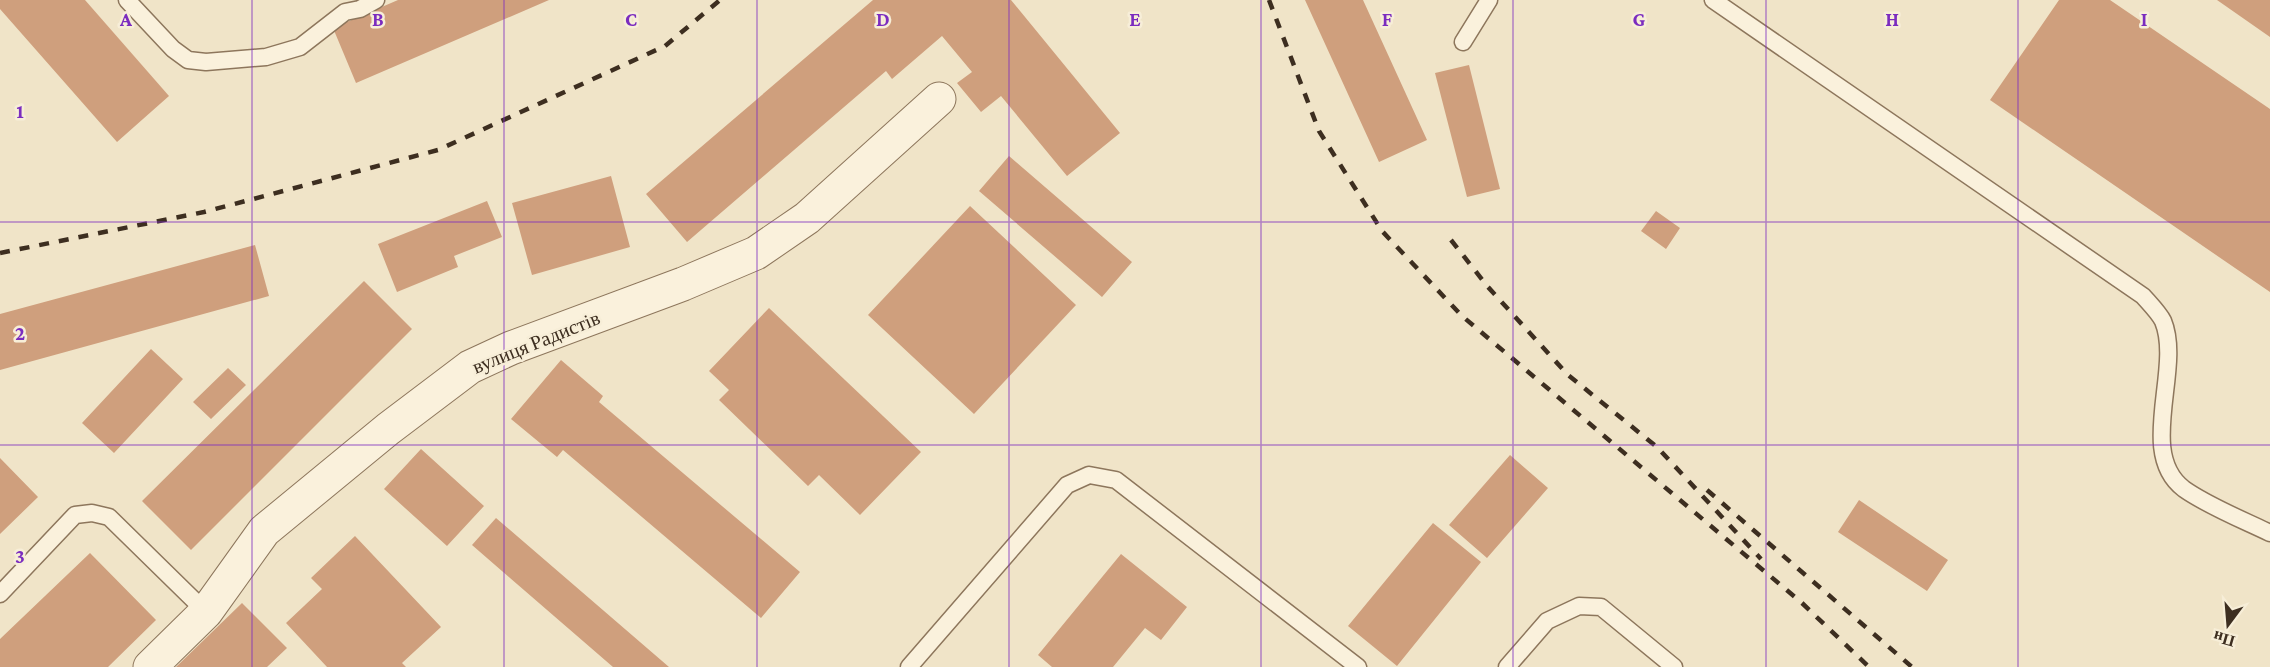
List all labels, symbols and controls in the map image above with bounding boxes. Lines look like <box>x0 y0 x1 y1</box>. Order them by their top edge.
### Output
text: A <box>119 8 133 30</box>
text: B <box>372 8 384 30</box>
text: C <box>625 8 637 30</box>
text: D <box>876 8 890 30</box>
text: E <box>1129 8 1141 30</box>
text: F <box>1382 8 1393 30</box>
text: G <box>1633 8 1646 30</box>
text: H <box>1885 8 1899 30</box>
text: I <box>2141 8 2148 30</box>
text: 1 <box>16 100 24 122</box>
street label: вулиця Радистів <box>469 306 603 379</box>
text: 2 <box>15 322 25 344</box>
text: 3 <box>15 545 25 567</box>
north arrow <box>2198 595 2258 655</box>
text: Пн <box>2211 628 2237 650</box>

